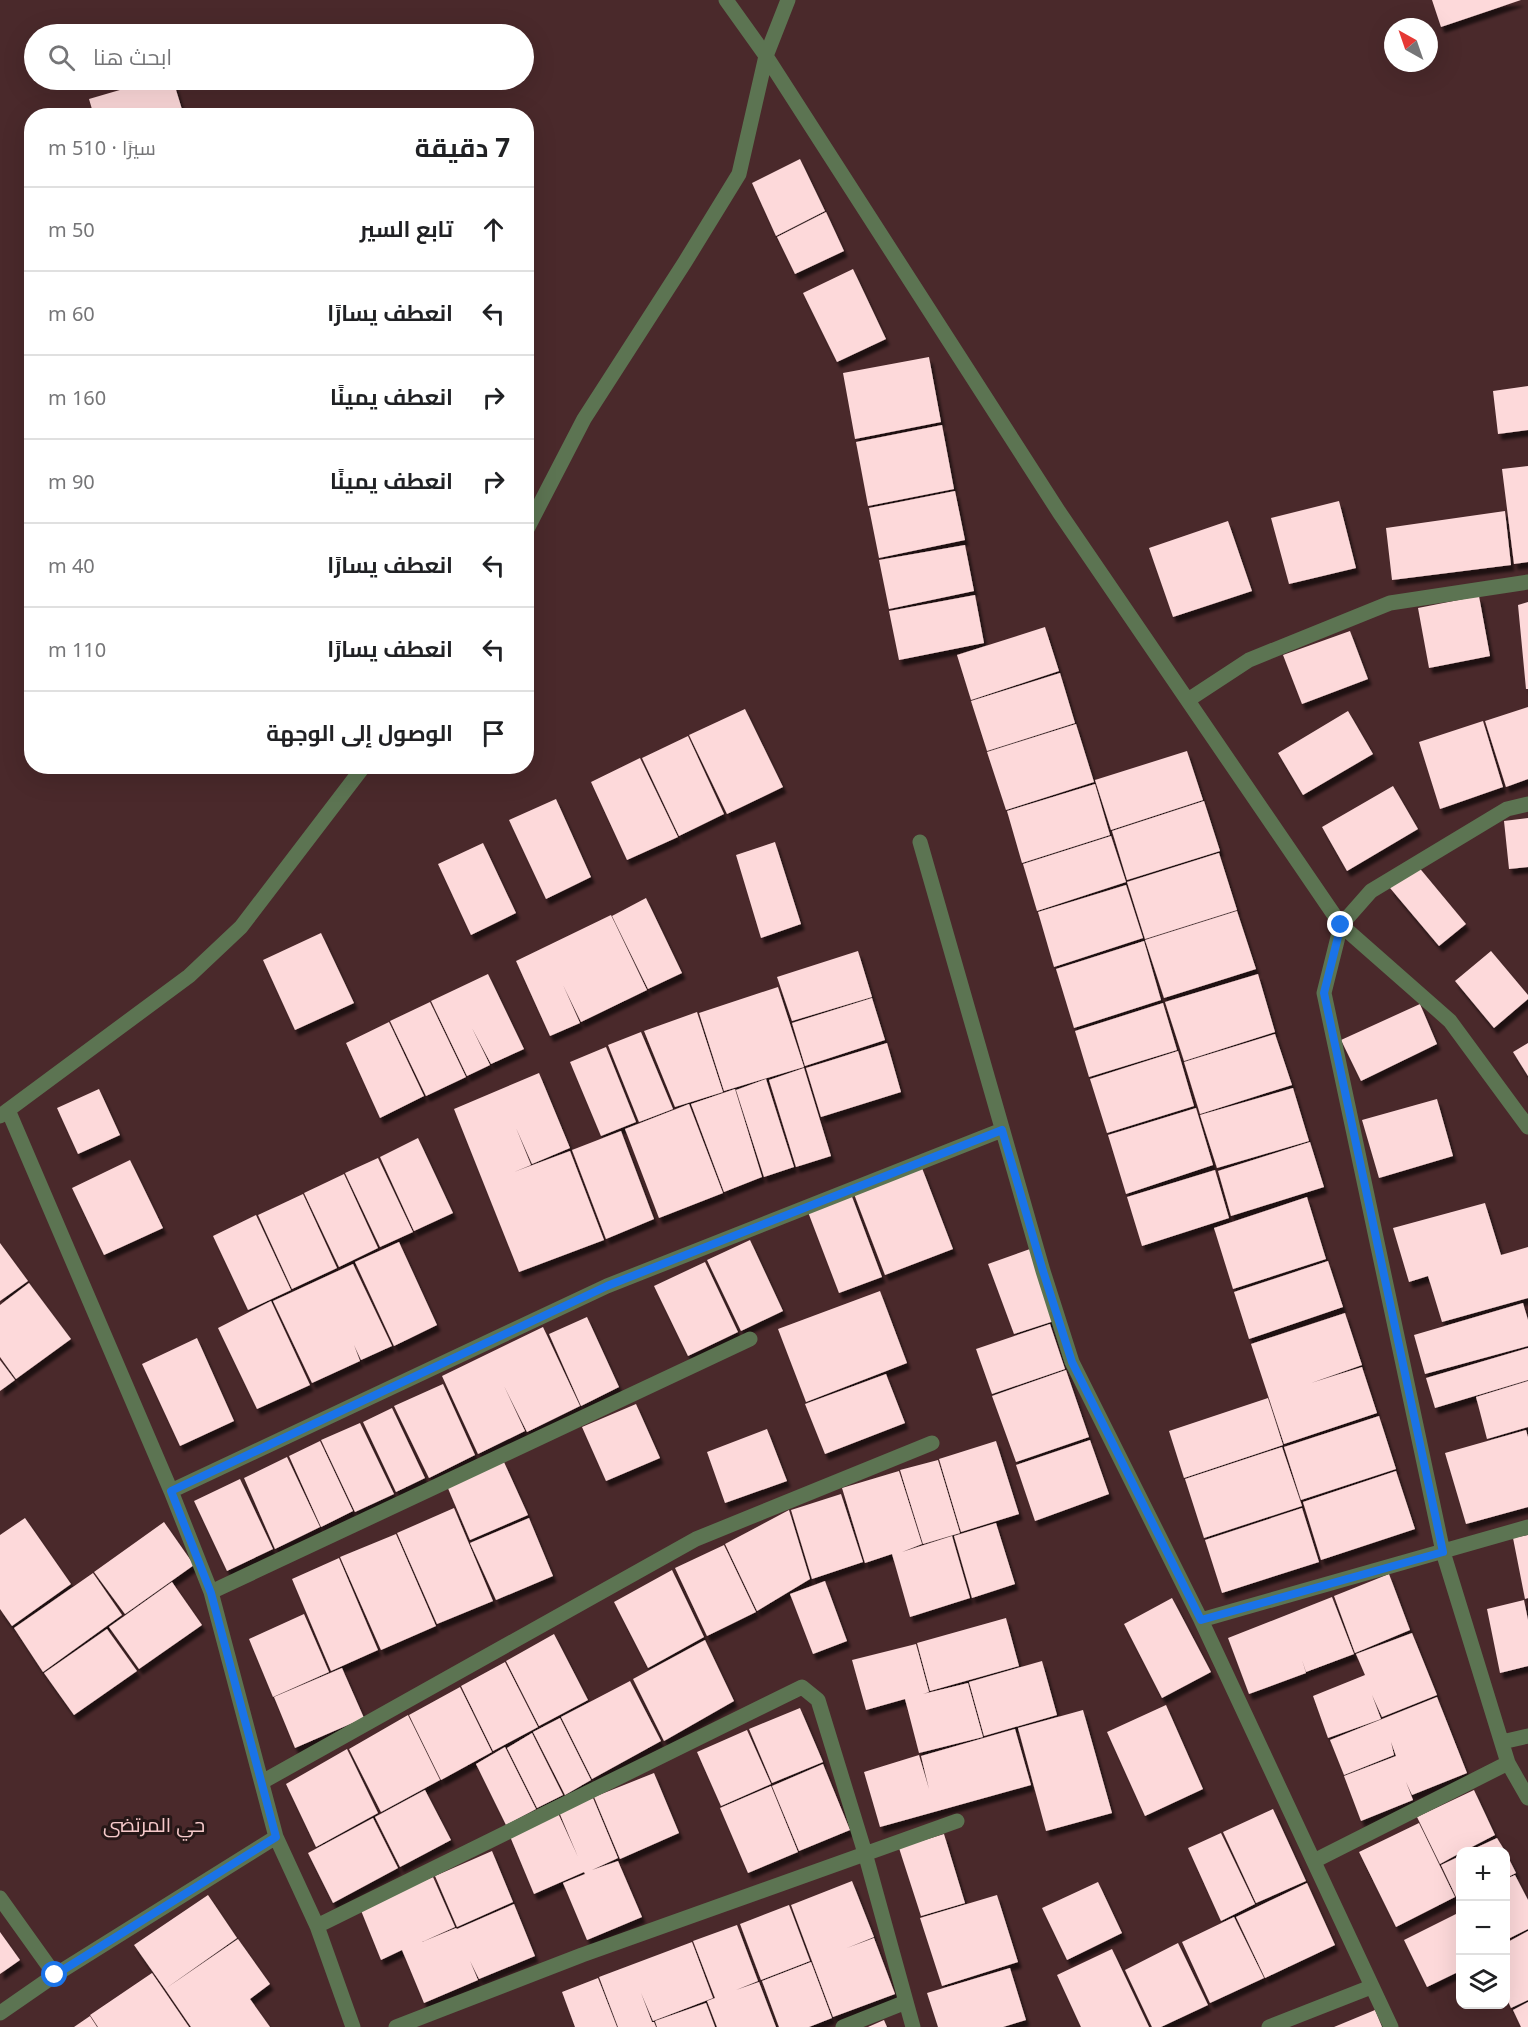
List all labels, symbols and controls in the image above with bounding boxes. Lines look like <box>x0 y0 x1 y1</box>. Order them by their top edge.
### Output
north arrow <box>1384 18 1438 72</box>
search box <box>24 24 534 90</box>
icon: search <box>45 41 78 74</box>
text: ابحث هنا <box>93 41 172 71</box>
text: 7 دقيقة <box>415 129 510 165</box>
text: سيرًا · 510 m <box>48 134 156 161</box>
text: تابع السير <box>360 213 453 243</box>
icon: ahead <box>477 213 510 246</box>
text: 50 m <box>48 216 95 243</box>
text: انعطف يسارًا <box>327 297 453 327</box>
icon: left <box>477 297 510 330</box>
text: 60 m <box>48 300 95 327</box>
text: انعطف يمينًا <box>330 381 453 411</box>
icon: right <box>477 381 510 414</box>
text: 160 m <box>48 384 106 411</box>
text: انعطف يمينًا <box>330 465 453 495</box>
icon: right <box>477 465 510 498</box>
text: 90 m <box>48 468 95 495</box>
text: انعطف يسارًا <box>327 549 453 579</box>
icon: left <box>477 549 510 582</box>
text: 40 m <box>48 552 95 579</box>
text: انعطف يسارًا <box>327 633 453 663</box>
icon: left <box>477 633 510 666</box>
text: 110 m <box>48 636 106 663</box>
text: الوصول إلى الوجهة <box>266 717 453 747</box>
icon: arrive <box>477 717 510 750</box>
route end <box>1327 911 1353 937</box>
district label: حي المرتضى <box>103 1811 205 1841</box>
map controls <box>1456 1847 1510 2009</box>
button: + <box>1456 1847 1510 1901</box>
button: − <box>1456 1901 1510 1955</box>
button: layers <box>1456 1955 1510 2009</box>
route start <box>41 1961 67 1987</box>

